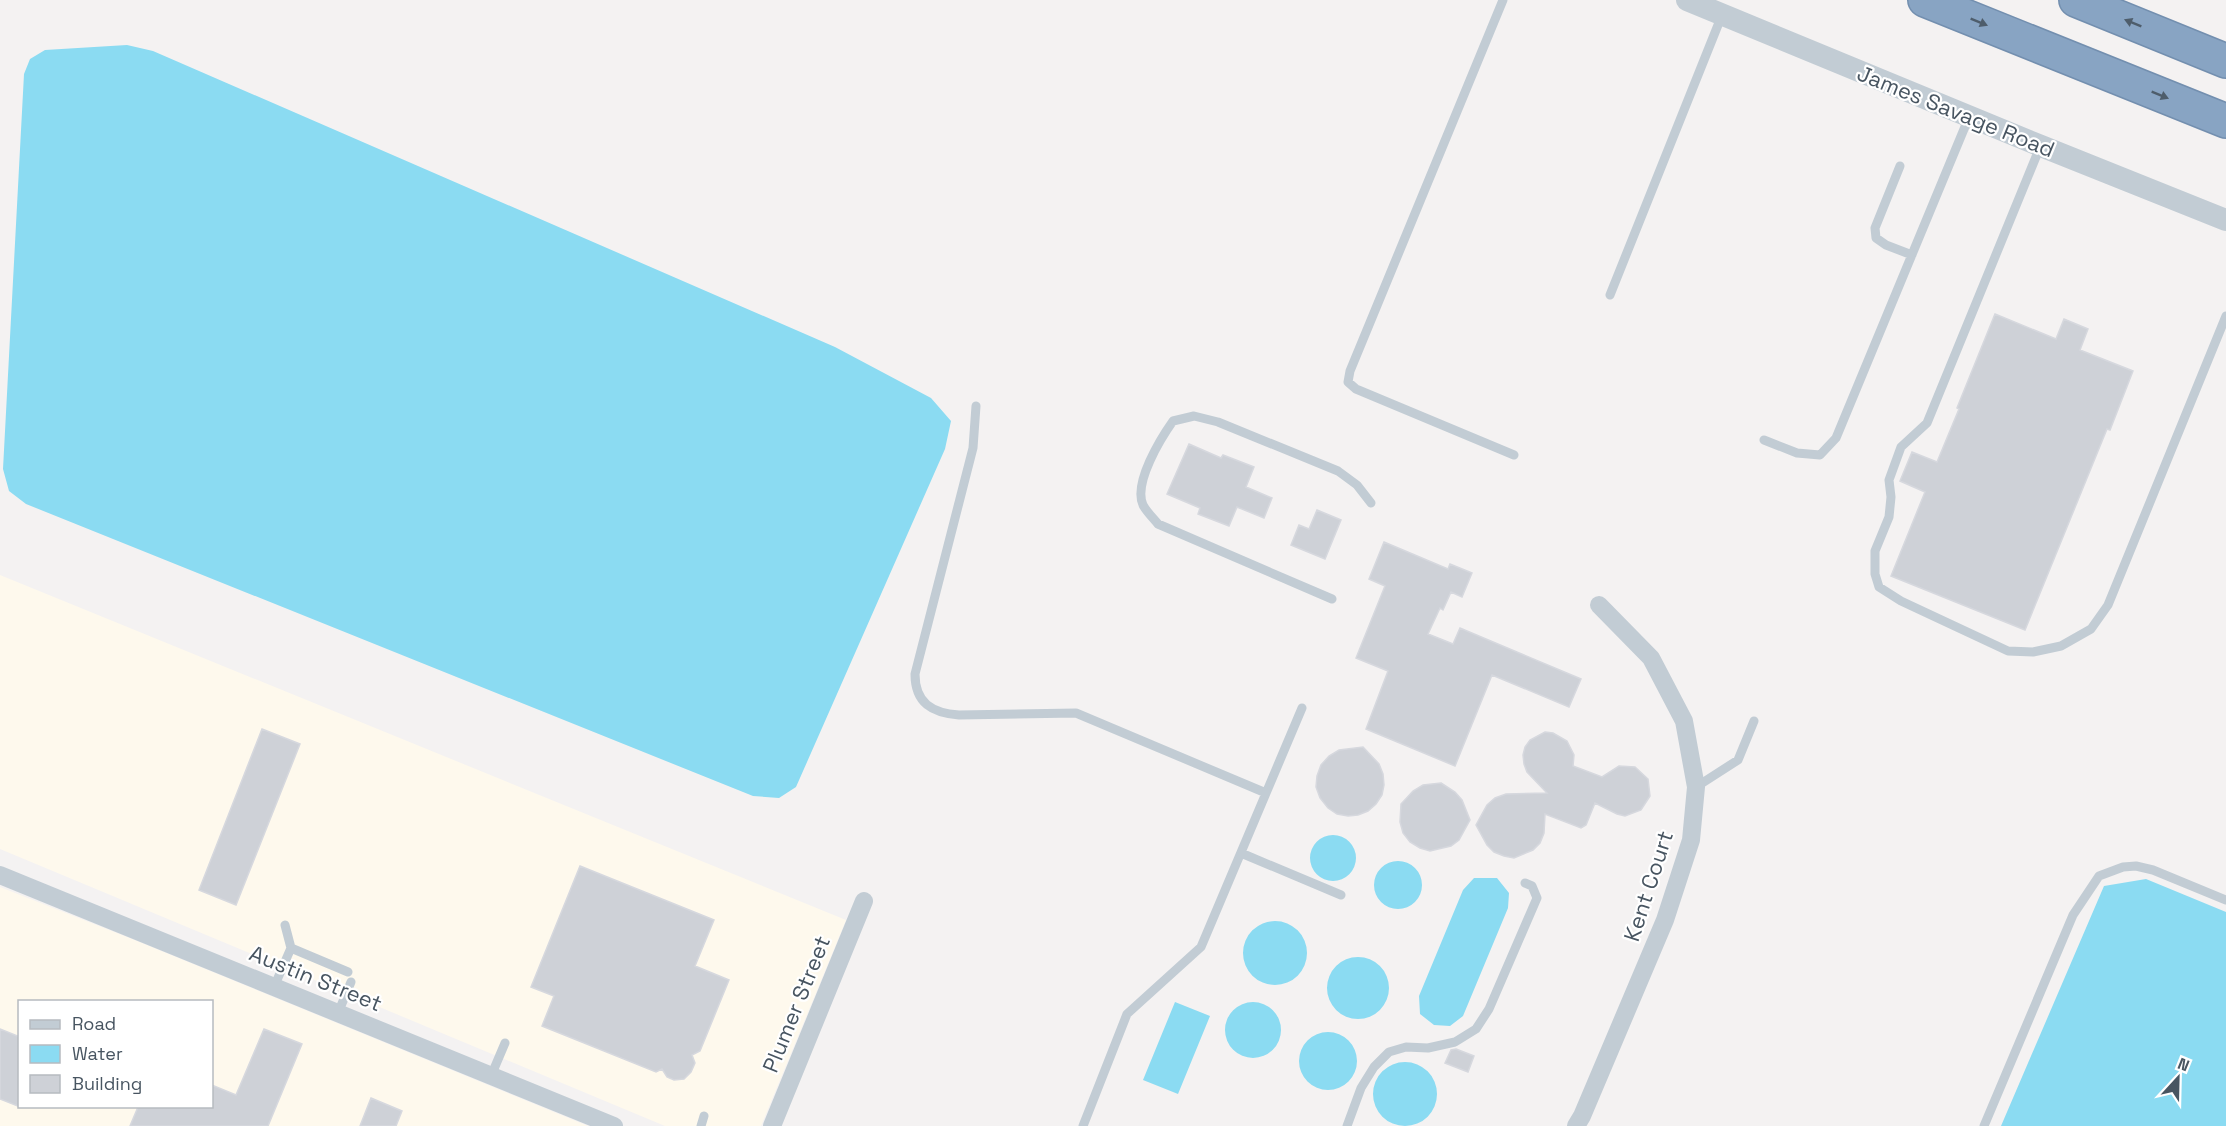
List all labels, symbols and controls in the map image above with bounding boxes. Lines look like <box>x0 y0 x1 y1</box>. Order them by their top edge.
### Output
one-way arrow <box>1970 18 1988 27</box>
one-way arrow <box>2124 18 2142 27</box>
street label: James Savage Road <box>1853 59 2059 163</box>
one-way arrow <box>2151 91 2169 100</box>
street label: Kent Court <box>1617 827 1679 945</box>
street label: Plumer Street <box>756 931 836 1077</box>
street label: Austin Street <box>246 939 386 1017</box>
legend <box>18 1000 213 1108</box>
text: Road <box>72 1012 116 1035</box>
text: Water <box>72 1042 123 1065</box>
north arrow <box>2148 1048 2208 1108</box>
text: N <box>2175 1053 2192 1076</box>
text: Building <box>72 1072 142 1095</box>

